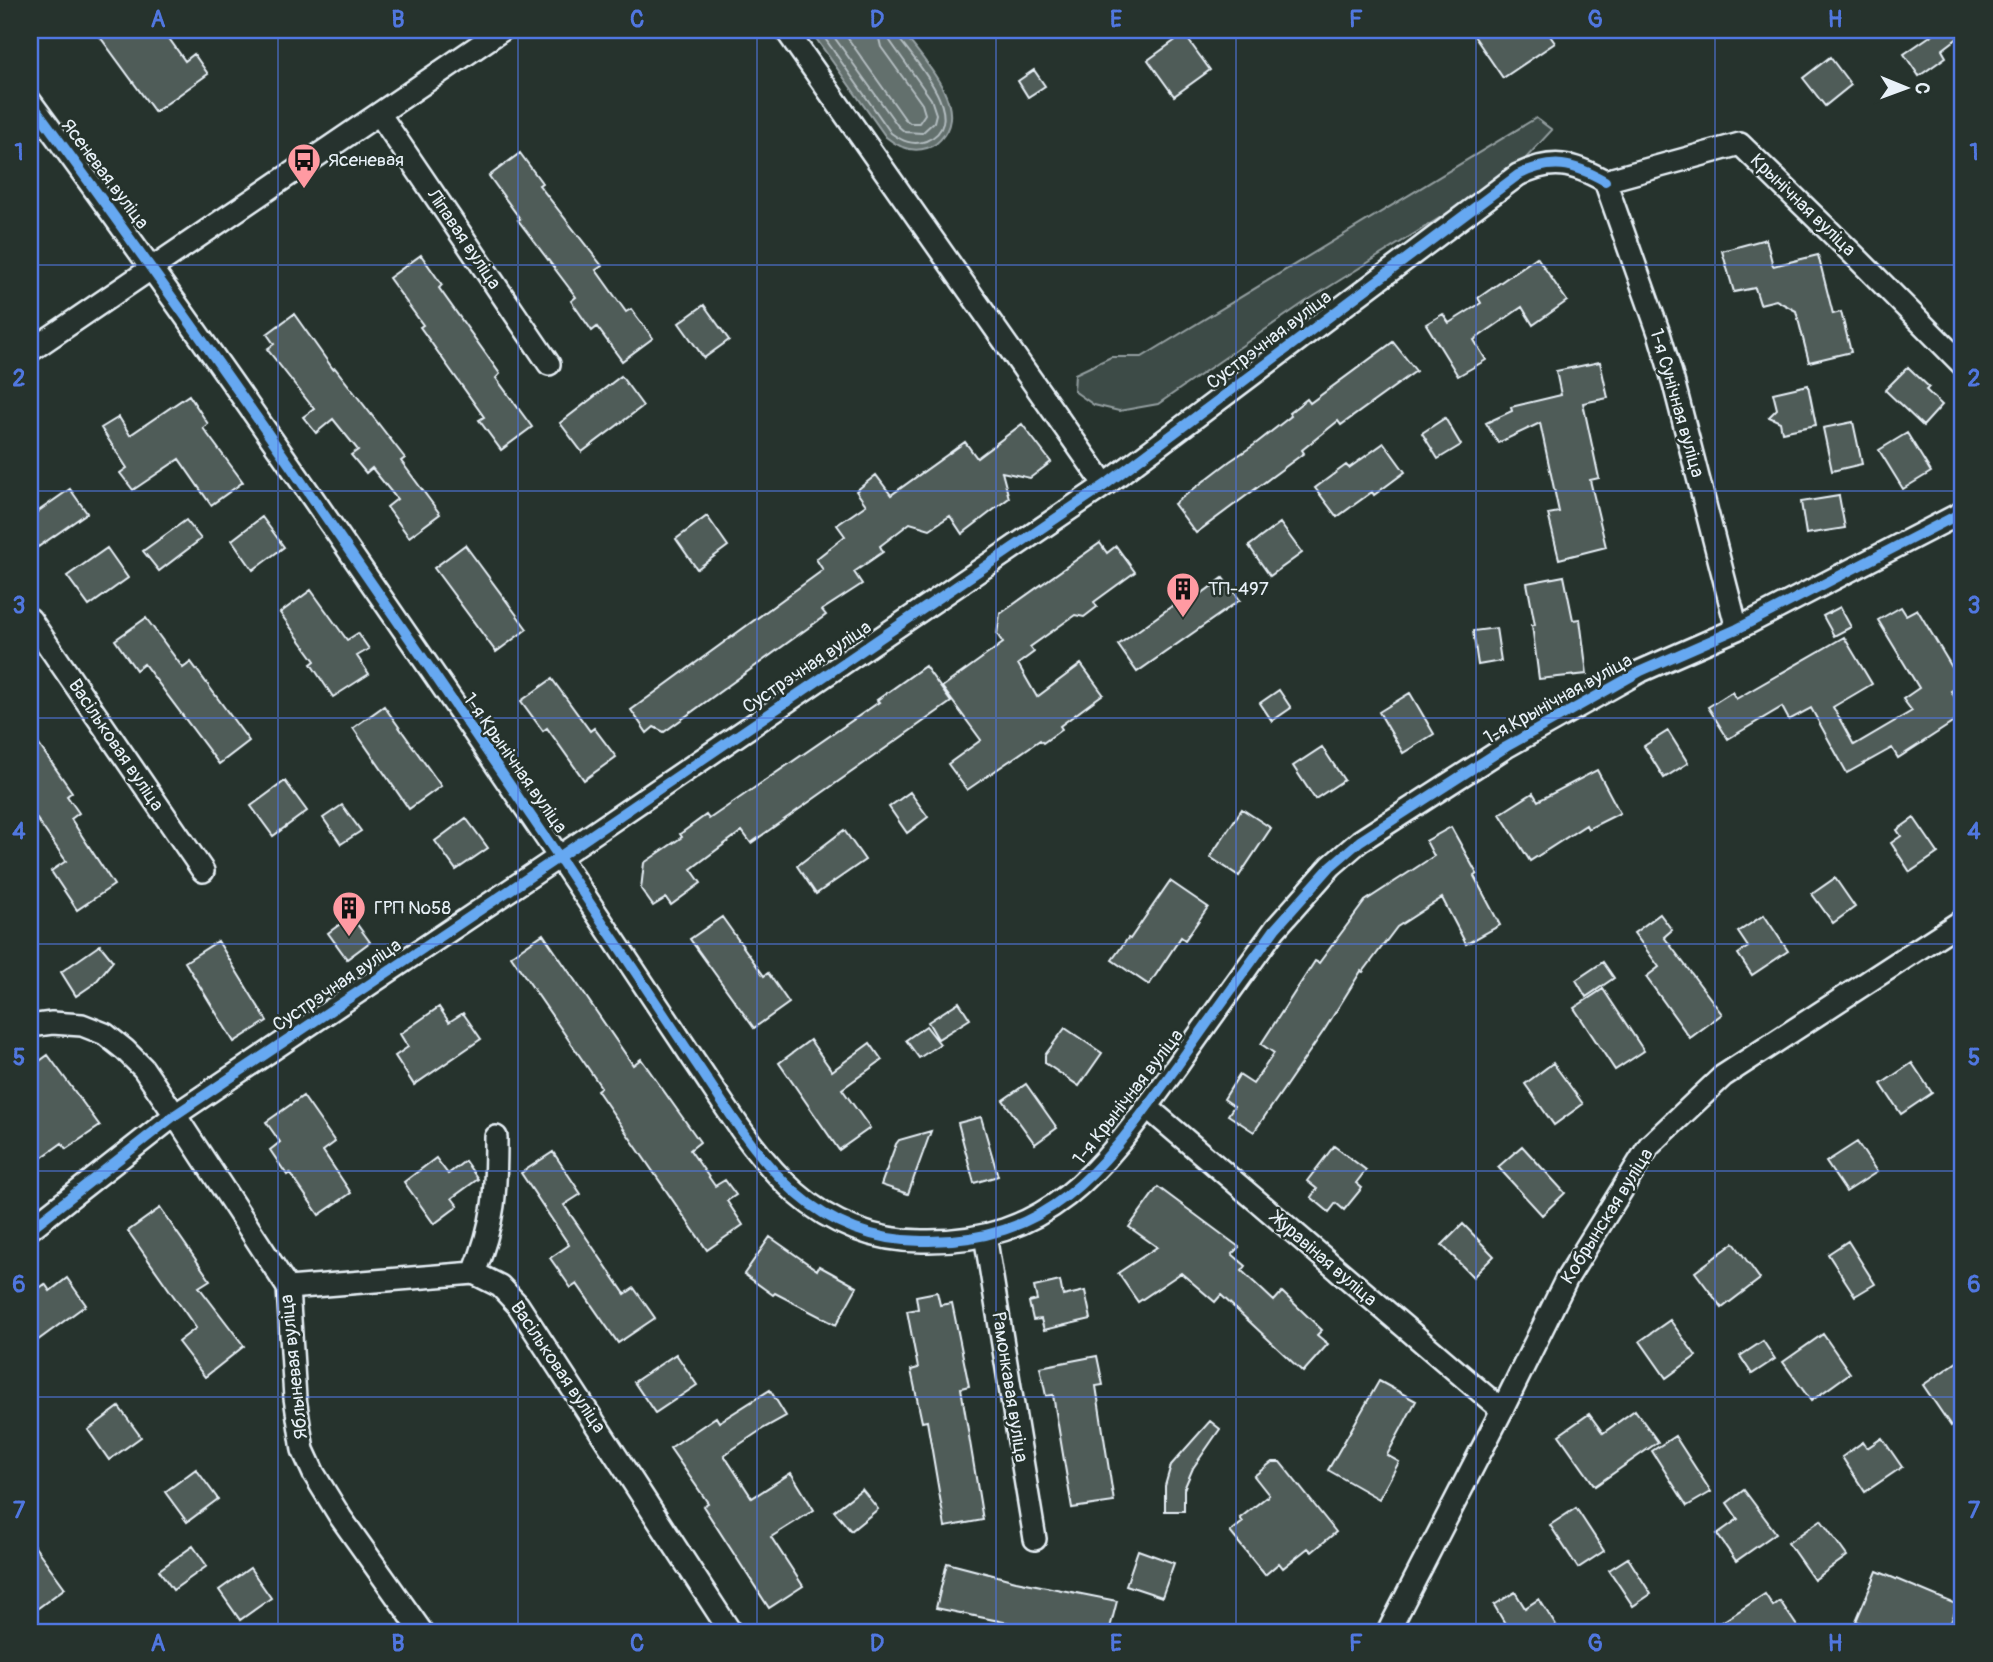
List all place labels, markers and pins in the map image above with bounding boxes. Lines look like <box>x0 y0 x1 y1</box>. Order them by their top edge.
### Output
bus stop icon: Ясеневая <box>285 141 323 190</box>
place label: Ясеневая <box>328 148 404 172</box>
building icon: ТП-497 <box>1164 570 1202 619</box>
place label: ТП-497 <box>1208 577 1269 601</box>
building icon: ГРП №58 <box>330 889 368 938</box>
place label: ГРП №58 <box>374 896 451 920</box>

